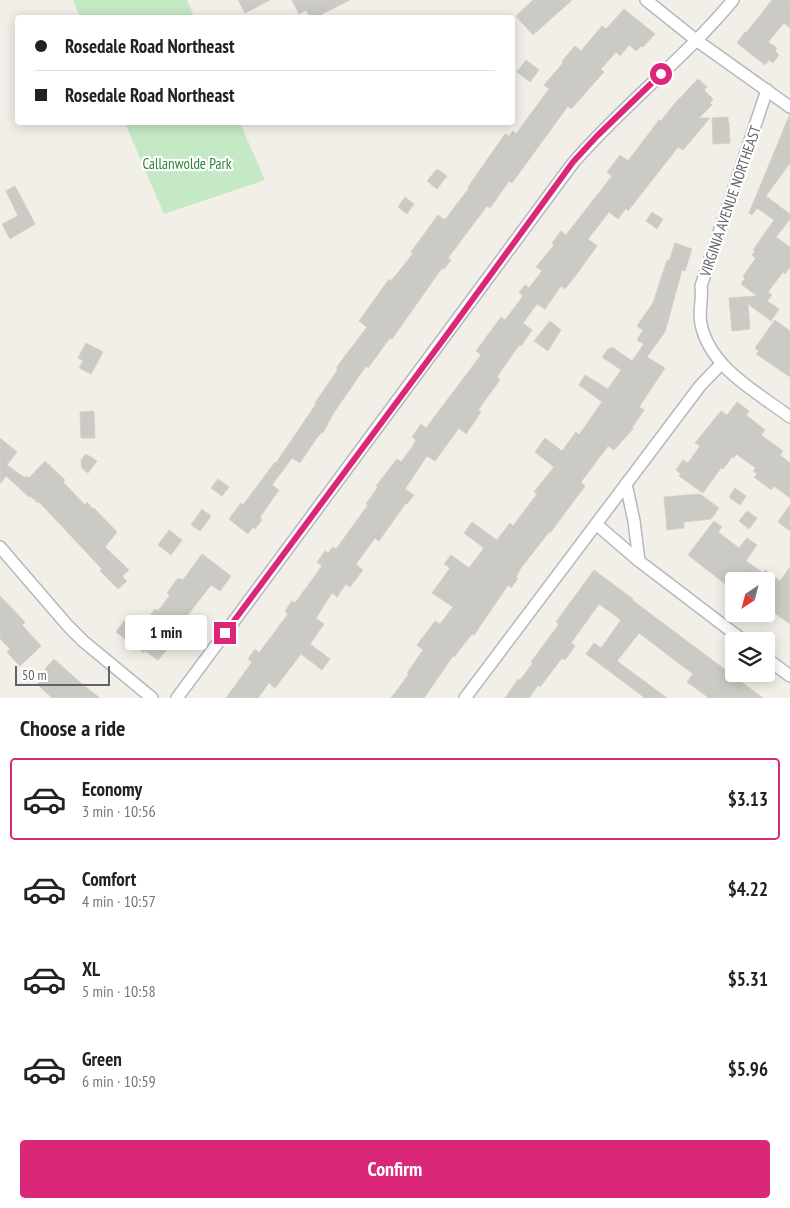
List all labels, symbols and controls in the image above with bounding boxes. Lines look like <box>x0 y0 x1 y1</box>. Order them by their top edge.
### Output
text: Rosedale Road Northeast <box>65 34 234 58</box>
route start <box>650 63 672 85</box>
text: Rosedale Road Northeast <box>65 83 234 107</box>
street label: VIRGINIA AVENUE NORTHEAST <box>695 123 765 280</box>
park label: Callanwolde Park <box>142 154 232 173</box>
north arrow <box>725 572 775 622</box>
map controls <box>725 572 775 682</box>
callout: 1 min <box>125 616 208 650</box>
text: 1 min <box>150 622 182 642</box>
route end <box>214 622 236 644</box>
button: layers <box>725 632 775 682</box>
scale bar <box>15 663 110 686</box>
text: 50 m <box>22 666 47 684</box>
text: Choose a ride <box>20 714 125 742</box>
icon: car <box>22 777 67 822</box>
text: Economy <box>82 777 142 801</box>
text: $3.13 <box>728 787 768 811</box>
text: 3 min · 10:56 <box>82 801 156 821</box>
icon: car <box>22 867 67 912</box>
text: Comfort <box>82 867 136 891</box>
text: $4.22 <box>728 877 768 901</box>
text: 4 min · 10:57 <box>82 891 156 911</box>
icon: car <box>22 957 67 1002</box>
text: XL <box>82 957 100 981</box>
text: $5.31 <box>728 967 768 991</box>
text: 5 min · 10:58 <box>82 981 156 1001</box>
icon: car <box>22 1047 67 1092</box>
text: Green <box>82 1047 122 1071</box>
text: $5.96 <box>728 1057 768 1081</box>
text: 6 min · 10:59 <box>82 1071 156 1091</box>
button: Confirm <box>20 1140 770 1198</box>

